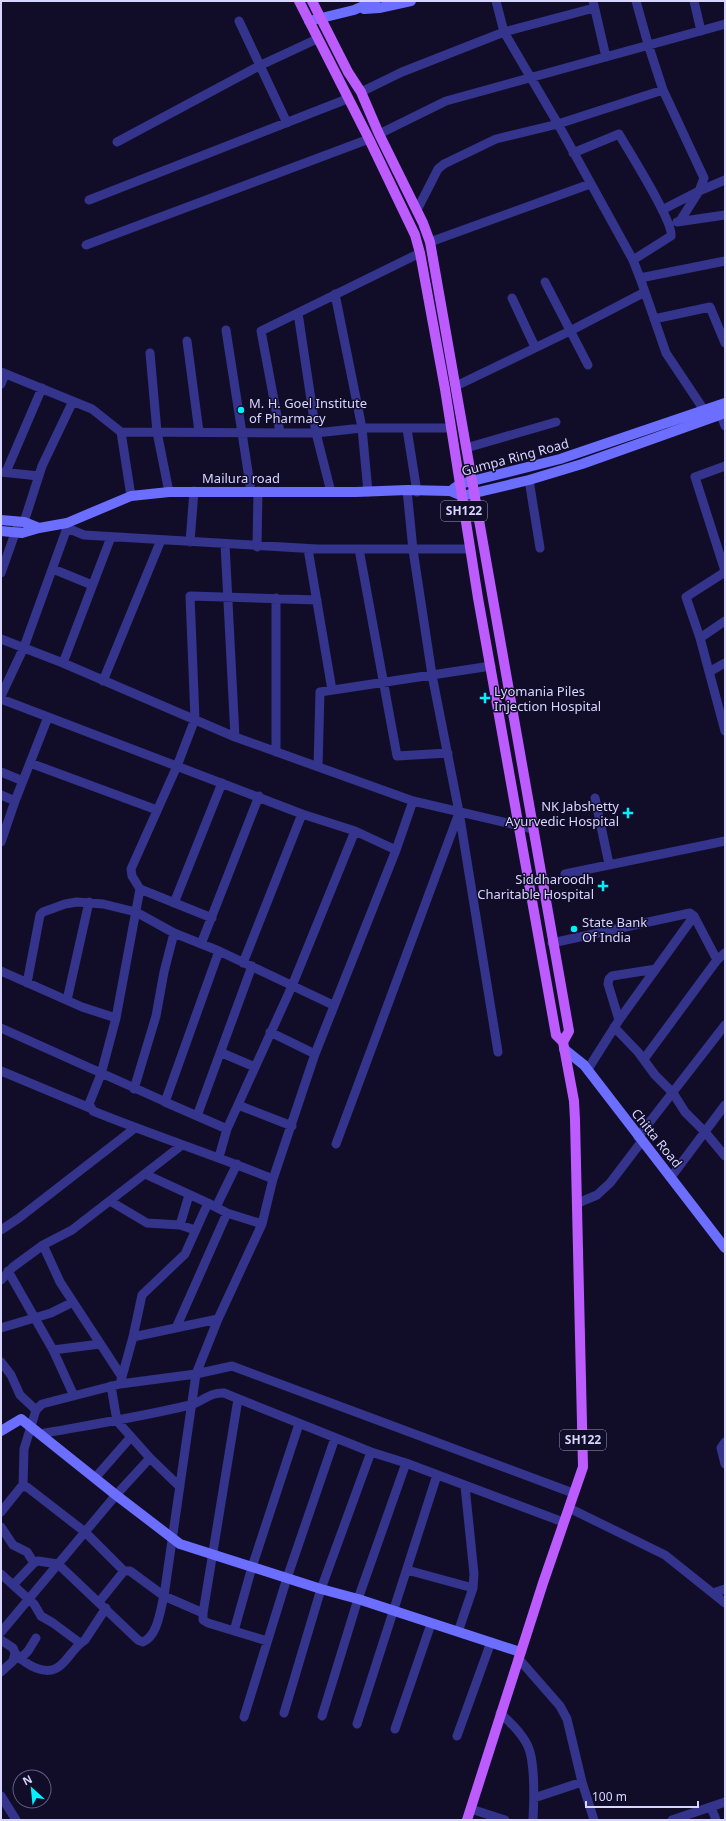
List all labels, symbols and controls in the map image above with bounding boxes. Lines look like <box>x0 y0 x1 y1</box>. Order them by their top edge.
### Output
place label: M. H. Goel Institute of Pharmacy <box>249 394 367 427</box>
marker: M. H. Goel Institute of Pharmacy <box>236 405 246 415</box>
street label: Gumpa Ring Road <box>459 434 571 480</box>
street label: Mailura road <box>202 469 280 487</box>
road number: SH122 <box>441 501 487 521</box>
place label: Lyomania Piles Injection Hospital <box>494 682 601 715</box>
marker: Lyomania Piles Injection Hospital <box>479 692 491 704</box>
place label: NK Jabshetty Ayurvedic Hospital <box>505 797 619 830</box>
marker: NK Jabshetty Ayurvedic Hospital <box>622 807 634 819</box>
place label: Siddharoodh Charitable Hospital <box>477 870 594 903</box>
marker: Siddharoodh Charitable Hospital <box>597 880 609 892</box>
place label: State Bank Of India <box>582 913 647 946</box>
marker: State Bank Of India <box>569 924 579 934</box>
street label: Chitta Road <box>628 1105 686 1171</box>
road number: SH122 <box>560 1430 606 1450</box>
north arrow <box>12 1769 52 1809</box>
text: N <box>20 1771 35 1788</box>
scale bar <box>586 1783 698 1809</box>
text: 100 m <box>592 1788 627 1805</box>

